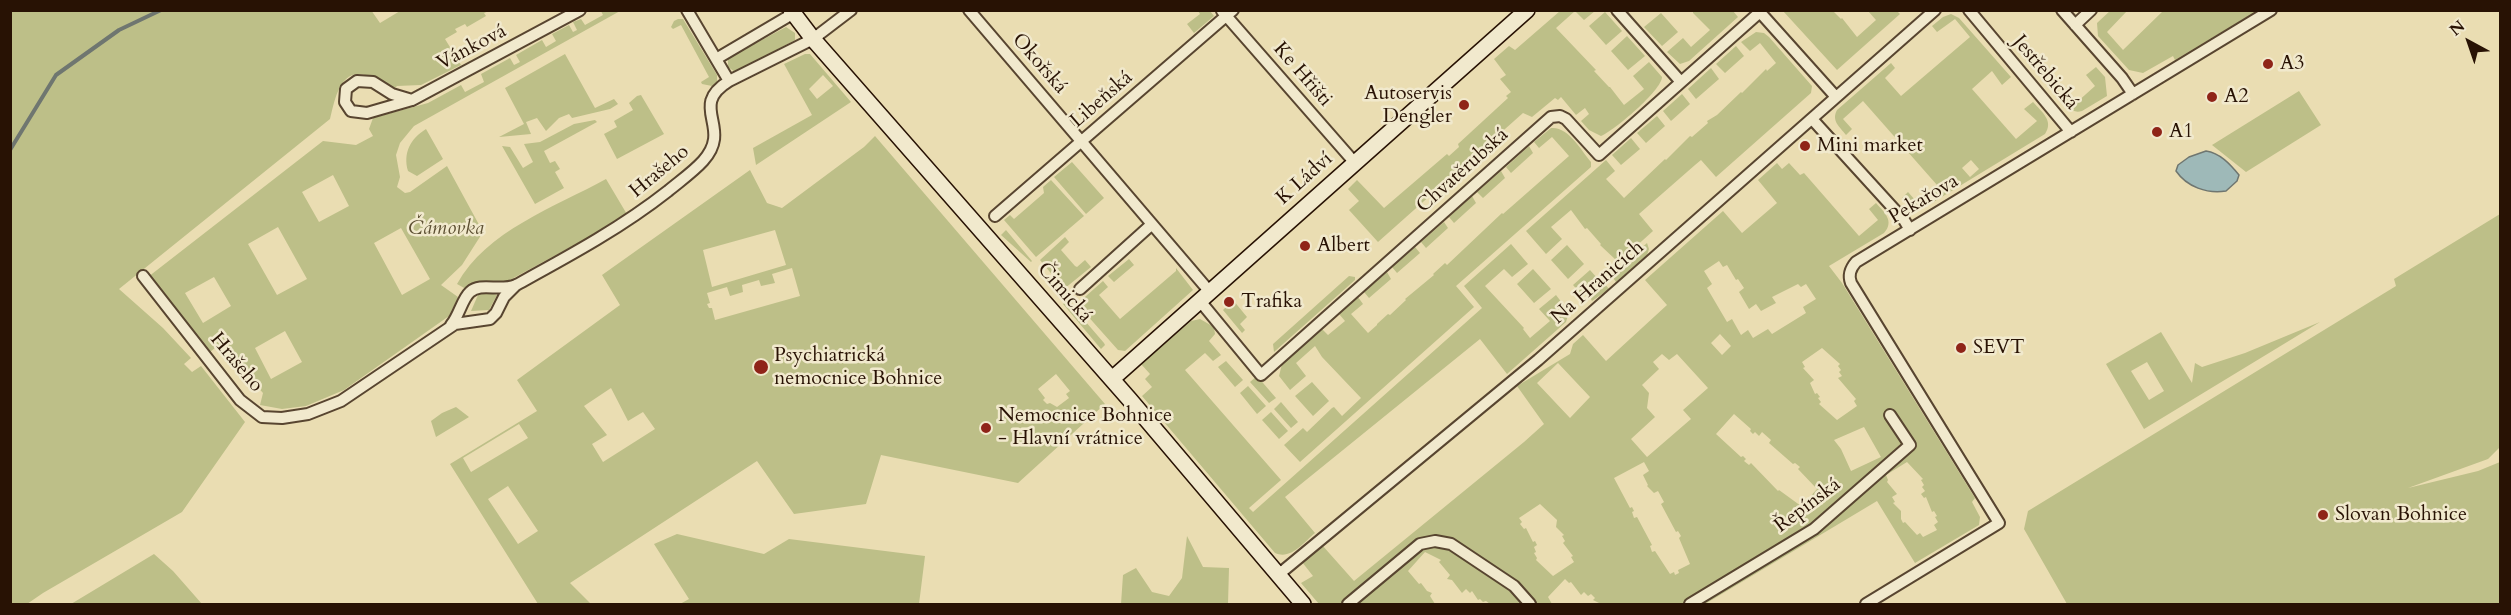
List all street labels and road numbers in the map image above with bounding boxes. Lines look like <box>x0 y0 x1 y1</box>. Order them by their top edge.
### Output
street label: Vánková <box>433 20 511 76</box>
street label: Okořská <box>1006 29 1072 99</box>
street label: Jestřebická <box>2007 31 2083 115</box>
street label: Ke Hřišti <box>1267 38 1337 112</box>
street label: Libeňská <box>1066 66 1138 134</box>
street label: Chvatěrubská <box>1412 123 1514 219</box>
street label: Hrašeho <box>625 140 695 204</box>
street label: K Ládví <box>1272 148 1338 210</box>
street label: Pekařova <box>1885 170 1963 230</box>
street label: Na Hranicích <box>1547 236 1649 330</box>
street label: Čimická <box>1031 258 1097 328</box>
street label: Hrašeho <box>204 328 268 398</box>
street label: Řepínská <box>1770 473 1846 539</box>

